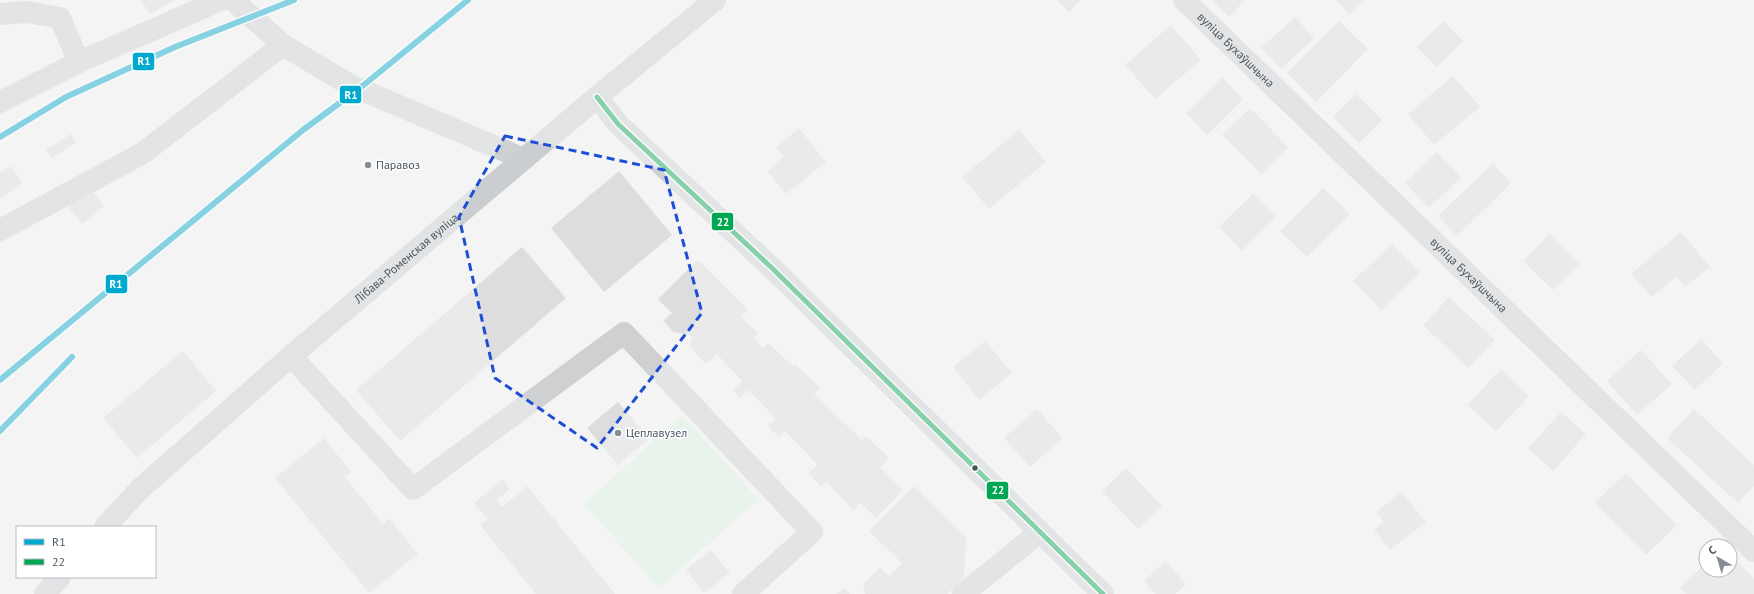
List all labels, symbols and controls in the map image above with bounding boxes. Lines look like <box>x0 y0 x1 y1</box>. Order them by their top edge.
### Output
street label: вуліца Бухаўшчына <box>1194 9 1278 90</box>
line badge: R1 <box>132 52 155 71</box>
text: R1 <box>138 54 150 68</box>
line badge: R1 <box>339 85 362 104</box>
text: R1 <box>345 88 357 102</box>
place label: Паравоз <box>376 157 420 172</box>
marker: Паравоз <box>363 160 373 170</box>
street label: Лібава-Роменская вуліца <box>350 210 461 307</box>
line badge: 22 <box>711 212 734 231</box>
text: 22 <box>717 215 729 229</box>
street label: вуліца Бухаўшчына <box>1427 234 1511 316</box>
line badge: R1 <box>105 274 128 294</box>
text: R1 <box>110 277 122 291</box>
place label: Цеплавузел <box>626 425 687 440</box>
marker: Цеплавузел <box>613 428 623 438</box>
unlabelled marker <box>970 463 980 473</box>
line badge: 22 <box>986 481 1009 500</box>
text: 22 <box>992 483 1004 497</box>
legend <box>16 526 156 578</box>
text: R1 <box>52 534 66 549</box>
north arrow <box>1698 538 1738 578</box>
text: С <box>1705 543 1719 558</box>
text: 22 <box>52 554 65 569</box>

